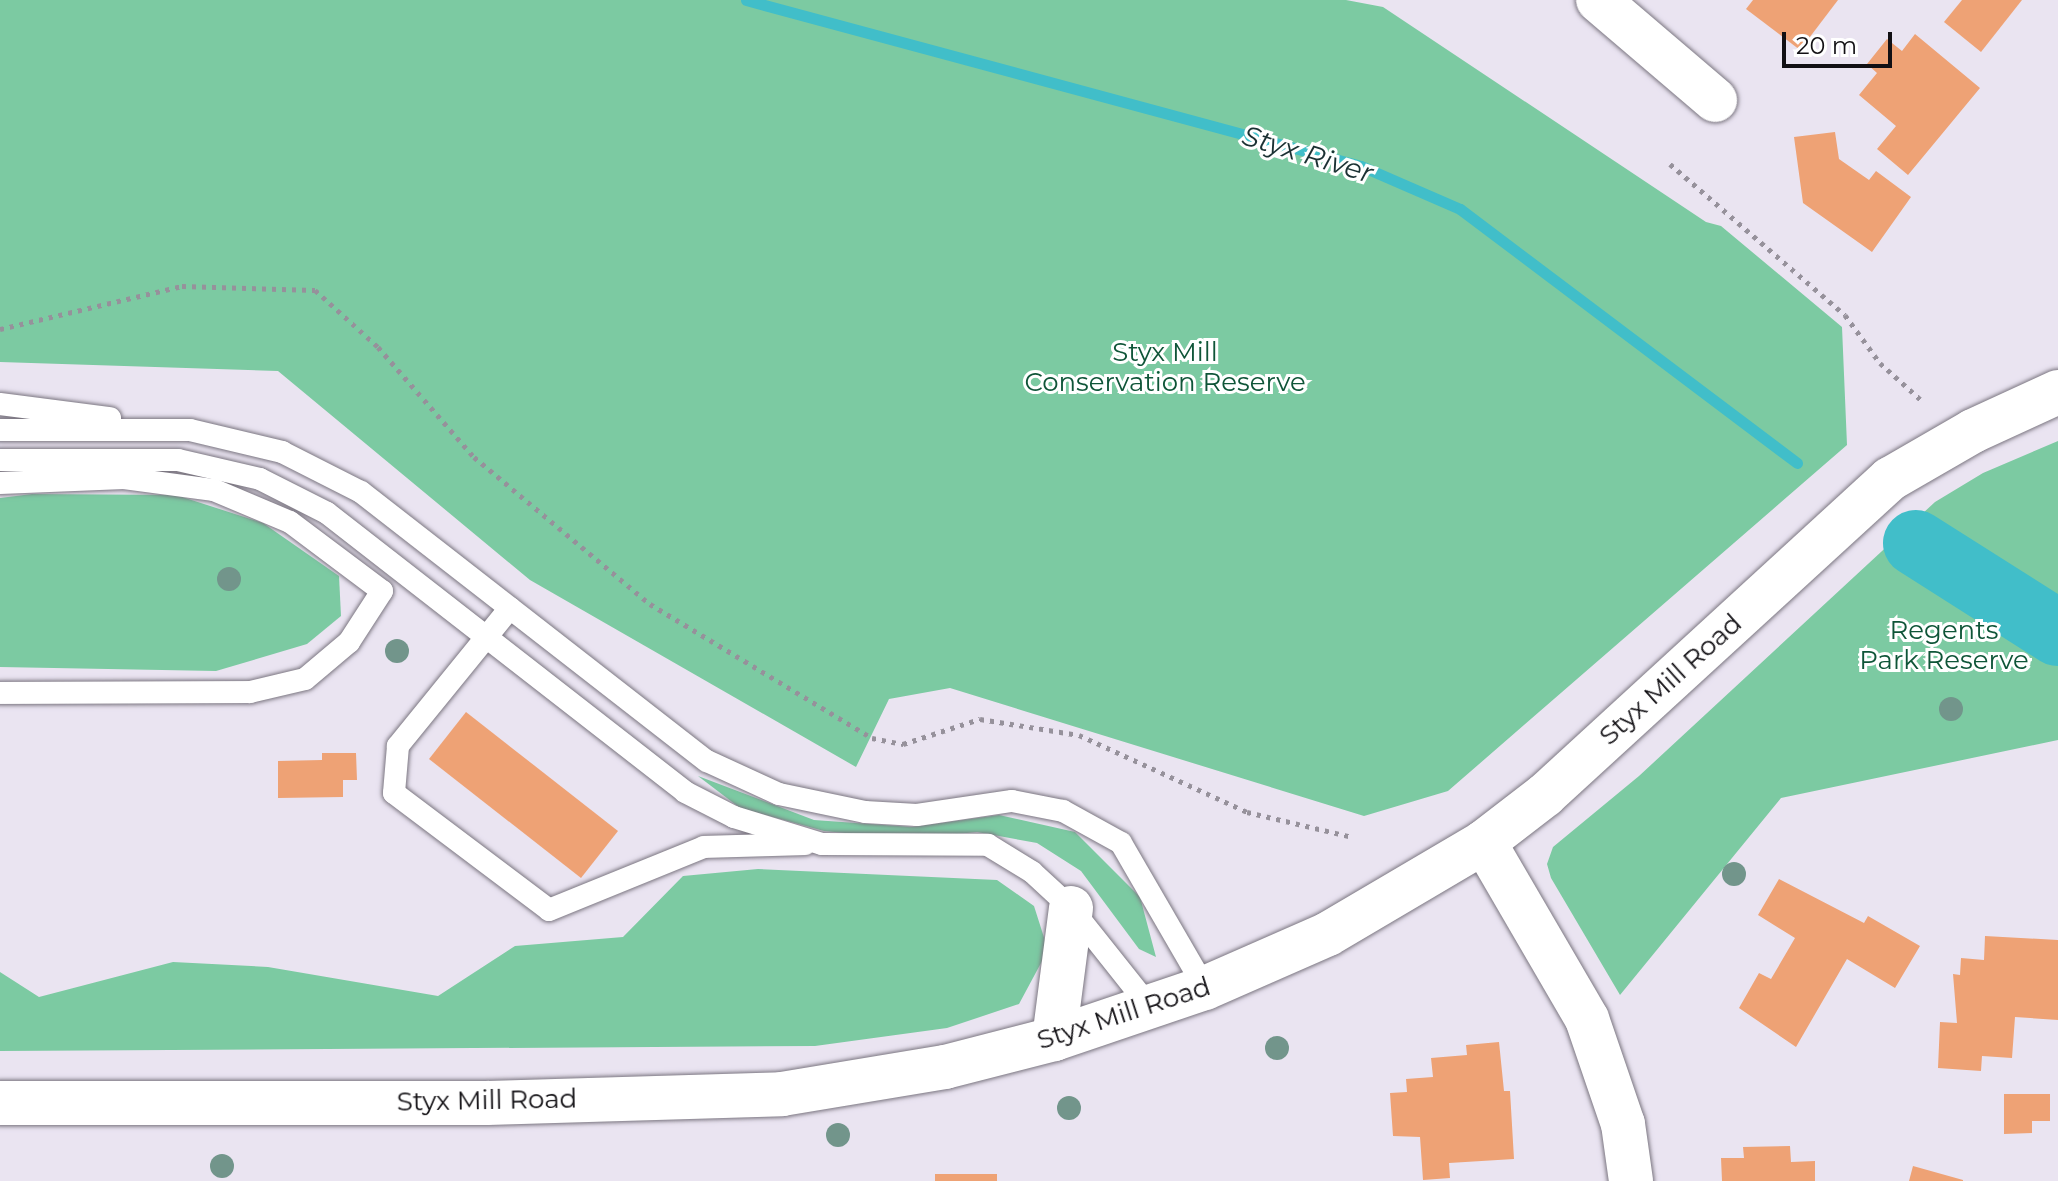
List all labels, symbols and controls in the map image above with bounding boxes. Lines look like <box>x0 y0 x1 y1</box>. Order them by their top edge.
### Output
scale bar <box>1786 16 1896 66</box>
text: 20 m <box>1796 31 1857 60</box>
water label: Styx River <box>1238 118 1378 190</box>
park label: Styx Mill Conservation Reserve <box>1024 337 1306 398</box>
street label: Styx Mill Road <box>1593 608 1749 752</box>
park label: Regents Park Reserve <box>1859 615 2029 676</box>
street label: Styx Mill Road <box>1033 971 1215 1057</box>
street label: Styx Mill Road <box>396 1084 578 1118</box>

